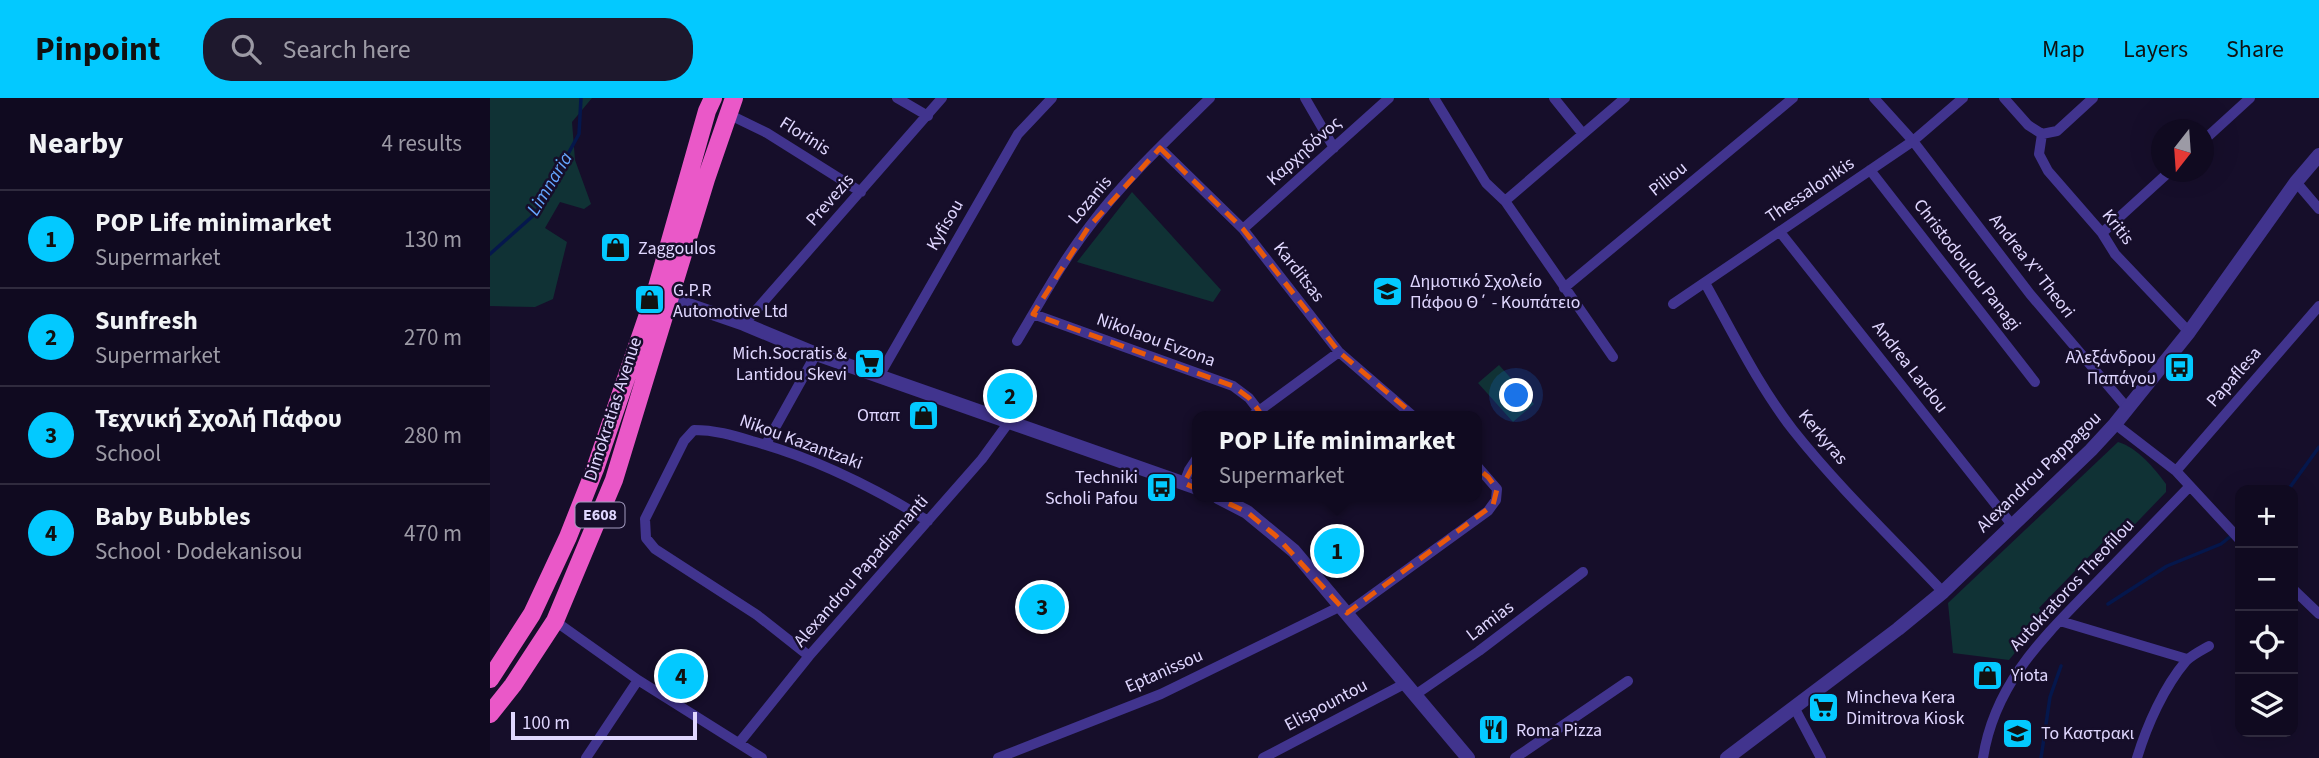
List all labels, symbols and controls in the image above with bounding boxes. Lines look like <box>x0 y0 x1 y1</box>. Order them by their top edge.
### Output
search box <box>203 18 693 81</box>
text: Pinpoint <box>35 26 161 73</box>
icon: search <box>227 30 265 68</box>
text: Search here <box>283 31 411 68</box>
text: Map <box>2042 32 2085 67</box>
text: Layers <box>2123 32 2188 67</box>
text: Share <box>2226 32 2284 67</box>
street label: Florinis <box>775 111 835 161</box>
street label: Καρχηδόνος <box>1261 111 1347 191</box>
north arrow <box>2151 119 2214 182</box>
text: Nearby <box>28 122 123 165</box>
text: 4 results <box>382 127 462 160</box>
water label: Limnaria <box>520 147 580 221</box>
street label: Thessalonikis <box>1761 151 1859 229</box>
street label: Piliou <box>1643 156 1693 202</box>
street label: Prevezis <box>800 168 860 232</box>
street label: Lozanis <box>1062 170 1118 230</box>
street label: Christodoulou Panagi <box>1907 194 2027 336</box>
street label: Kyfisou <box>920 195 970 255</box>
text: POP Life minimarket <box>95 204 331 241</box>
street label: Kritis <box>2096 204 2140 250</box>
street label: Andrea X" Theori <box>1983 209 2081 323</box>
text: 1 <box>45 223 57 256</box>
text: 130 m <box>404 223 462 256</box>
shop icon: Zaggoulos <box>598 231 632 265</box>
place label: Zaggoulos <box>638 236 716 261</box>
street label: Karditsas <box>1268 237 1330 307</box>
text: Supermarket <box>95 241 221 274</box>
place label: Δημοτικό Σχολείο Πάφου Θ΄ - Κουπάτειο <box>1410 269 1580 315</box>
school or university icon: Δημοτικό Σχολείο Πάφου Θ΄ - Κουπάτειο <box>1370 274 1404 308</box>
place label: G.P.R Automotive Ltd <box>673 278 788 324</box>
shop icon: G.P.R Automotive Ltd <box>633 283 667 317</box>
text: Sunfresh <box>95 302 198 339</box>
street label: Nikolaou Evzona <box>1093 307 1219 373</box>
street label: Andrea Lardou <box>1866 316 1954 418</box>
text: 2 <box>45 321 57 354</box>
text: 270 m <box>404 321 462 354</box>
street label: Dimokratias Avenue <box>578 334 648 484</box>
text: Supermarket <box>95 339 221 372</box>
place label: Mich.Socratis & Lantidou Skevi <box>732 341 847 387</box>
street label: Papaflesa <box>2201 341 2267 413</box>
place label: Αλεξάνδρου Παπάγου <box>2065 345 2156 391</box>
supermarket icon: Mich.Socratis & Lantidou Skevi <box>853 346 887 380</box>
bus stop icon: Αλεξάνδρου Παπάγου <box>2162 350 2196 384</box>
pin: 2 <box>987 370 1033 422</box>
your location <box>1499 378 1533 412</box>
shop icon: Οπαπ <box>906 398 940 432</box>
text: Τεχνική Σχολή Πάφου <box>95 400 342 437</box>
place label: Οπαπ <box>857 403 900 428</box>
street label: Kerkyras <box>1792 404 1854 470</box>
street label: Alexandrou Pappagou <box>1971 406 2107 538</box>
street label: Nikou Kazantzaki <box>736 408 866 476</box>
popup <box>1192 411 1482 502</box>
text: 3 <box>45 419 57 452</box>
text: 280 m <box>404 419 462 452</box>
text: POP Life minimarket <box>1219 422 1455 459</box>
text: School <box>95 437 161 470</box>
text: Supermarket <box>1219 459 1344 492</box>
place label: Techniki Scholi Pafou <box>1045 465 1138 511</box>
bus stop icon: Techniki Scholi Pafou <box>1144 470 1178 504</box>
map controls <box>2235 485 2298 737</box>
button: + <box>2235 485 2298 548</box>
street label: Alexandrou Papadiamanti <box>788 489 934 653</box>
text: Baby Bubbles <box>95 498 251 535</box>
road number: E608 <box>576 502 624 528</box>
street label: Autokratoros Theofilou <box>2004 513 2140 657</box>
text: 4 <box>45 517 57 550</box>
text: 470 m <box>404 517 462 550</box>
pin: 1 <box>1314 525 1360 577</box>
text: School · Dodekanisou <box>95 535 302 568</box>
button: − <box>2235 548 2298 611</box>
pin: 3 <box>1019 581 1065 633</box>
street label: Lamias <box>1461 595 1519 647</box>
button: locate <box>2235 611 2298 674</box>
street label: Eptanissou <box>1121 643 1207 699</box>
pin: 4 <box>658 650 704 702</box>
shop icon: Yiota <box>1971 658 2005 692</box>
place label: Yiota <box>2010 663 2048 688</box>
street label: Elispountou <box>1280 673 1372 737</box>
button: layers <box>2235 674 2298 737</box>
place label: Mincheva Kera Dimitrova Kiosk <box>1846 685 1965 731</box>
supermarket icon: Mincheva Kera Dimitrova Kiosk <box>1806 690 1840 724</box>
scale bar <box>511 709 696 741</box>
text: 100 m <box>522 710 570 737</box>
restaurant icon: Roma Pizza <box>1476 713 1510 747</box>
school or university icon: Το Καστρακι <box>2001 716 2035 750</box>
place label: Roma Pizza <box>1516 718 1602 743</box>
place label: Το Καστρακι <box>2041 721 2135 746</box>

